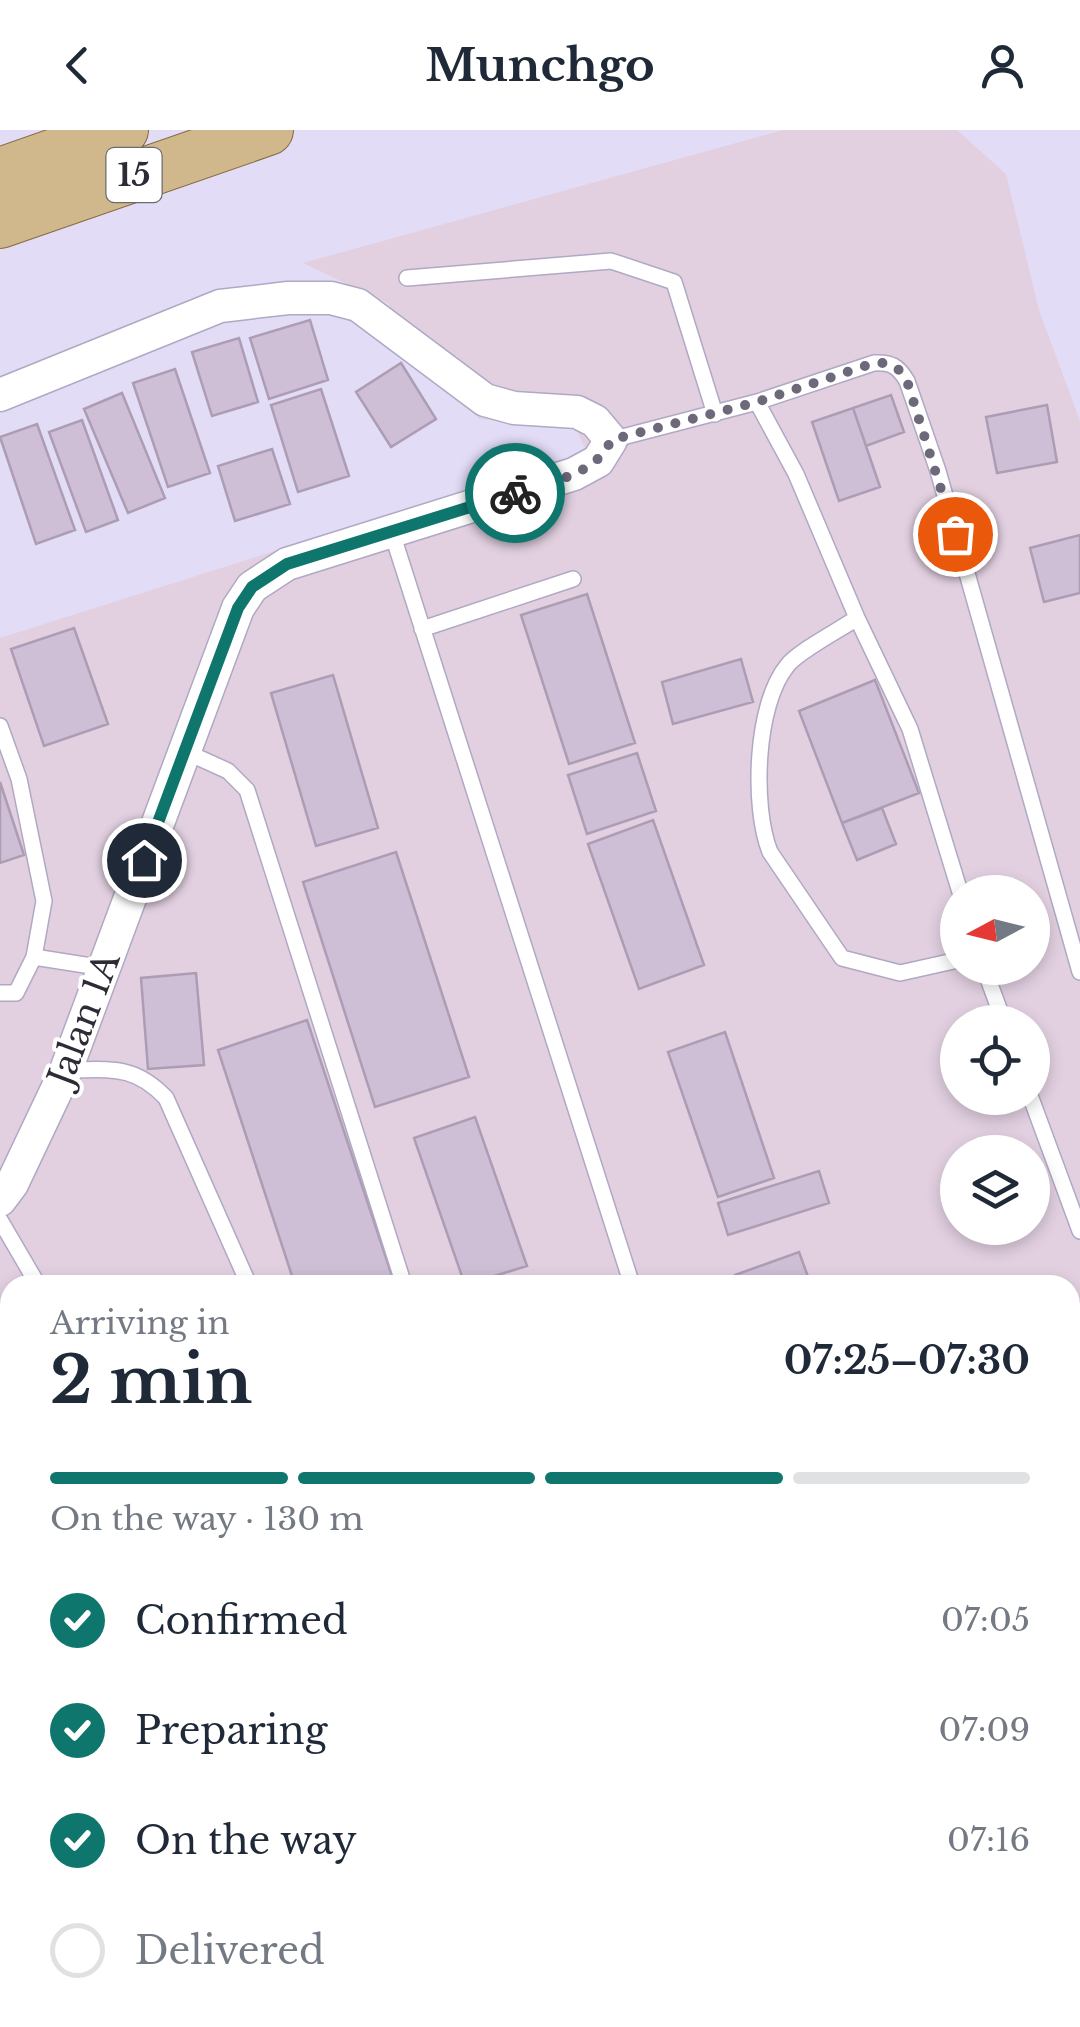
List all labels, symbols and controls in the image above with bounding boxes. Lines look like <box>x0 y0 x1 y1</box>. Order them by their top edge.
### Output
text: Munchgo <box>425 37 655 93</box>
icon: back <box>50 38 105 93</box>
icon: person <box>975 38 1030 93</box>
road number: 15 <box>106 148 162 202</box>
courier <box>465 443 565 543</box>
icon: bike <box>488 466 543 521</box>
pin <box>913 492 998 577</box>
icon: bag <box>928 507 983 562</box>
pin <box>102 818 187 903</box>
icon: home <box>117 833 172 888</box>
north arrow <box>940 875 1050 985</box>
map controls <box>940 875 1050 1245</box>
street label: Jalan 1A <box>37 945 129 1095</box>
button: locate <box>940 1005 1050 1115</box>
button: layers <box>940 1135 1050 1245</box>
text: Arriving in <box>50 1303 229 1343</box>
text: 07:25–07:30 <box>784 1337 1030 1384</box>
text: 2 min <box>50 1340 252 1421</box>
text: On the way · 130 m <box>50 1499 364 1539</box>
icon: check <box>50 1593 105 1648</box>
text: Confirmed <box>135 1597 348 1644</box>
text: 07:05 <box>941 1600 1030 1640</box>
icon: check <box>50 1703 105 1758</box>
text: Preparing <box>135 1707 327 1754</box>
text: 07:09 <box>939 1710 1030 1750</box>
icon: check <box>50 1813 105 1868</box>
text: On the way <box>135 1817 357 1864</box>
text: 07:16 <box>947 1820 1030 1860</box>
text: Delivered <box>135 1927 325 1974</box>

